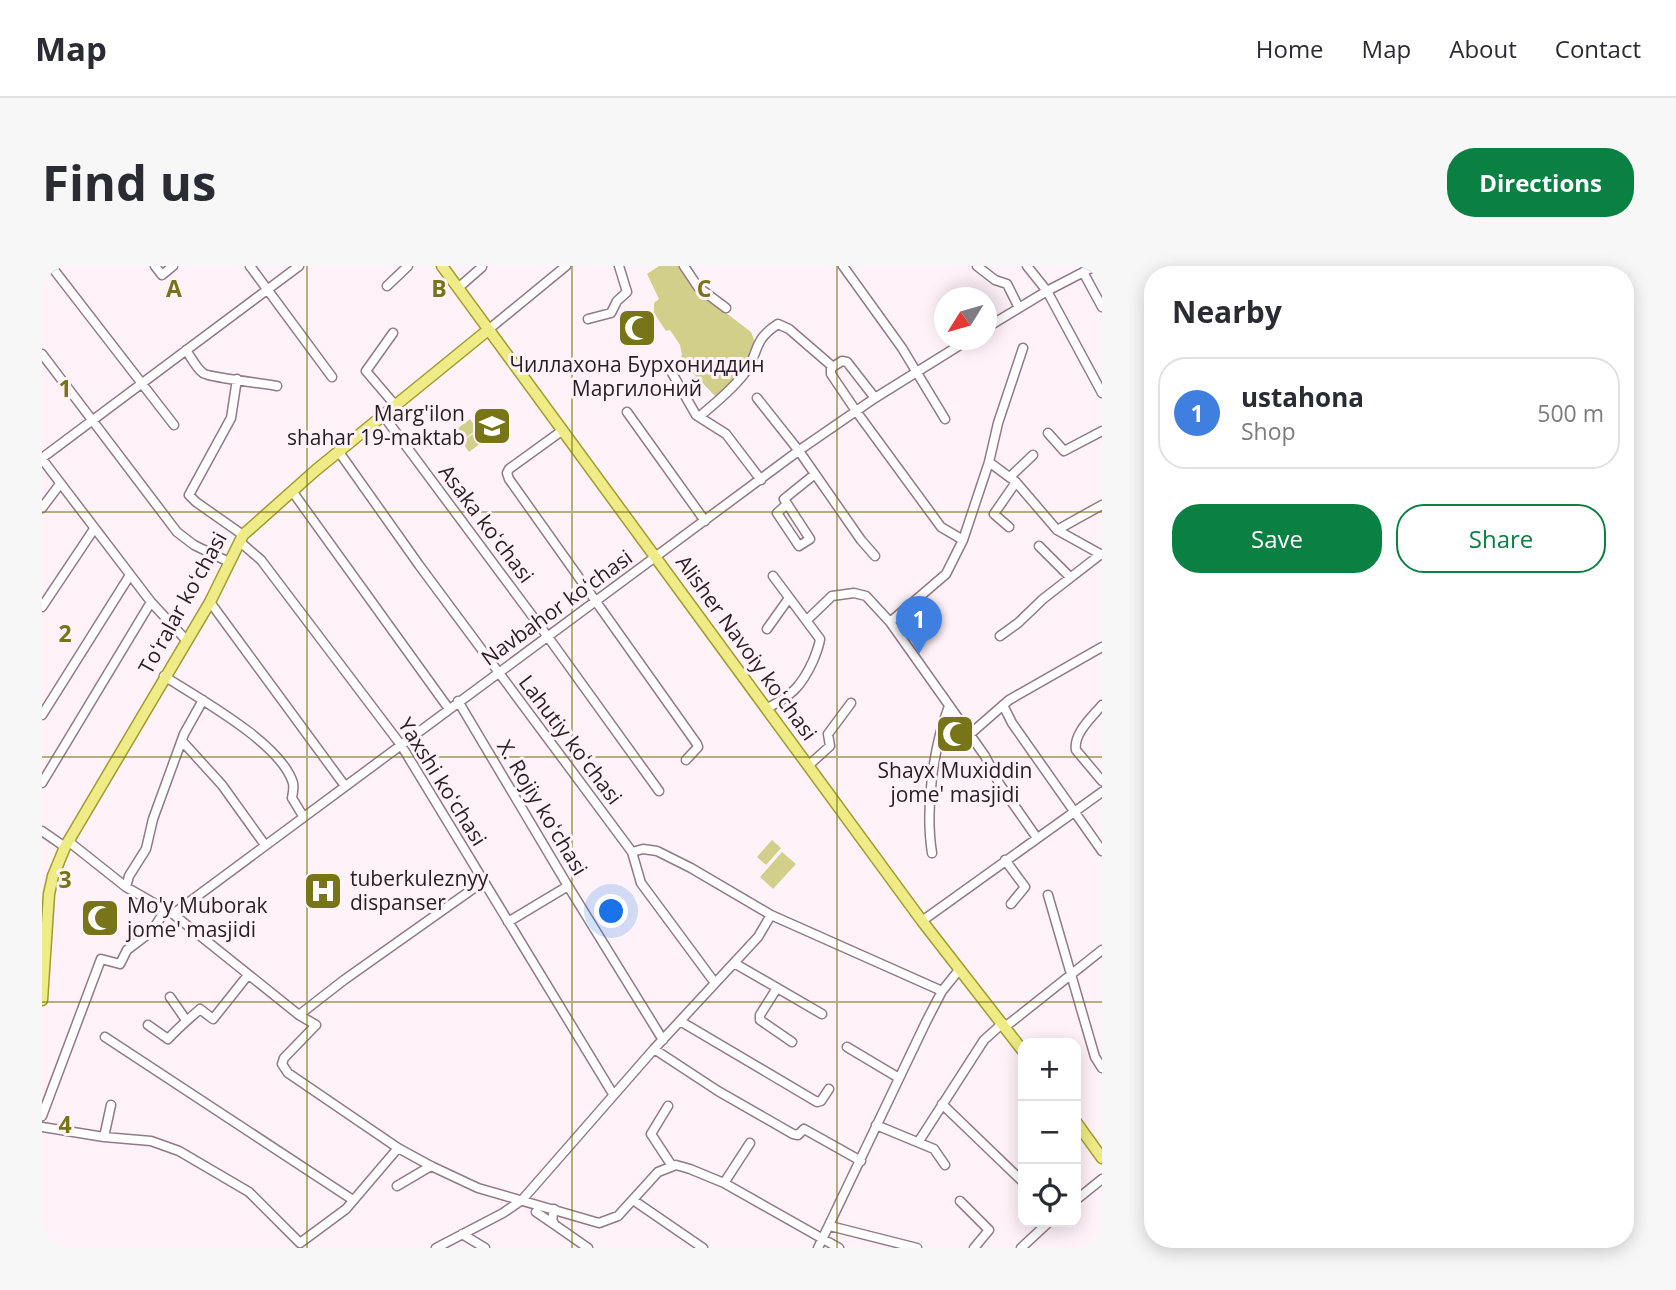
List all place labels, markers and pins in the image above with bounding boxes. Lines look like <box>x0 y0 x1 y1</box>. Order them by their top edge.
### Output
mosque icon: Чиллахона Бурхониддин Маргилоний <box>616 307 658 349</box>
place label: Чиллахона Бурхониддин Маргилоний <box>510 350 764 402</box>
place label: Marg'ilon shahar 19-maktab <box>287 399 465 451</box>
school or university icon: Marg'ilon shahar 19-maktab <box>471 405 513 447</box>
pin: 1 <box>896 596 942 654</box>
mosque icon: Shayx Muxiddin jome' masjidi <box>934 713 976 755</box>
place label: Shayx Muxiddin jome' masjidi <box>878 756 1032 808</box>
place label: tuberkuleznyy dispanser <box>350 864 489 916</box>
hospital icon: tuberkuleznyy dispanser <box>302 870 344 912</box>
place label: Mo'y Muborak jome' masjidi <box>125 891 268 943</box>
mosque icon: Mo'y Muborak jome' masjidi <box>79 897 121 939</box>

